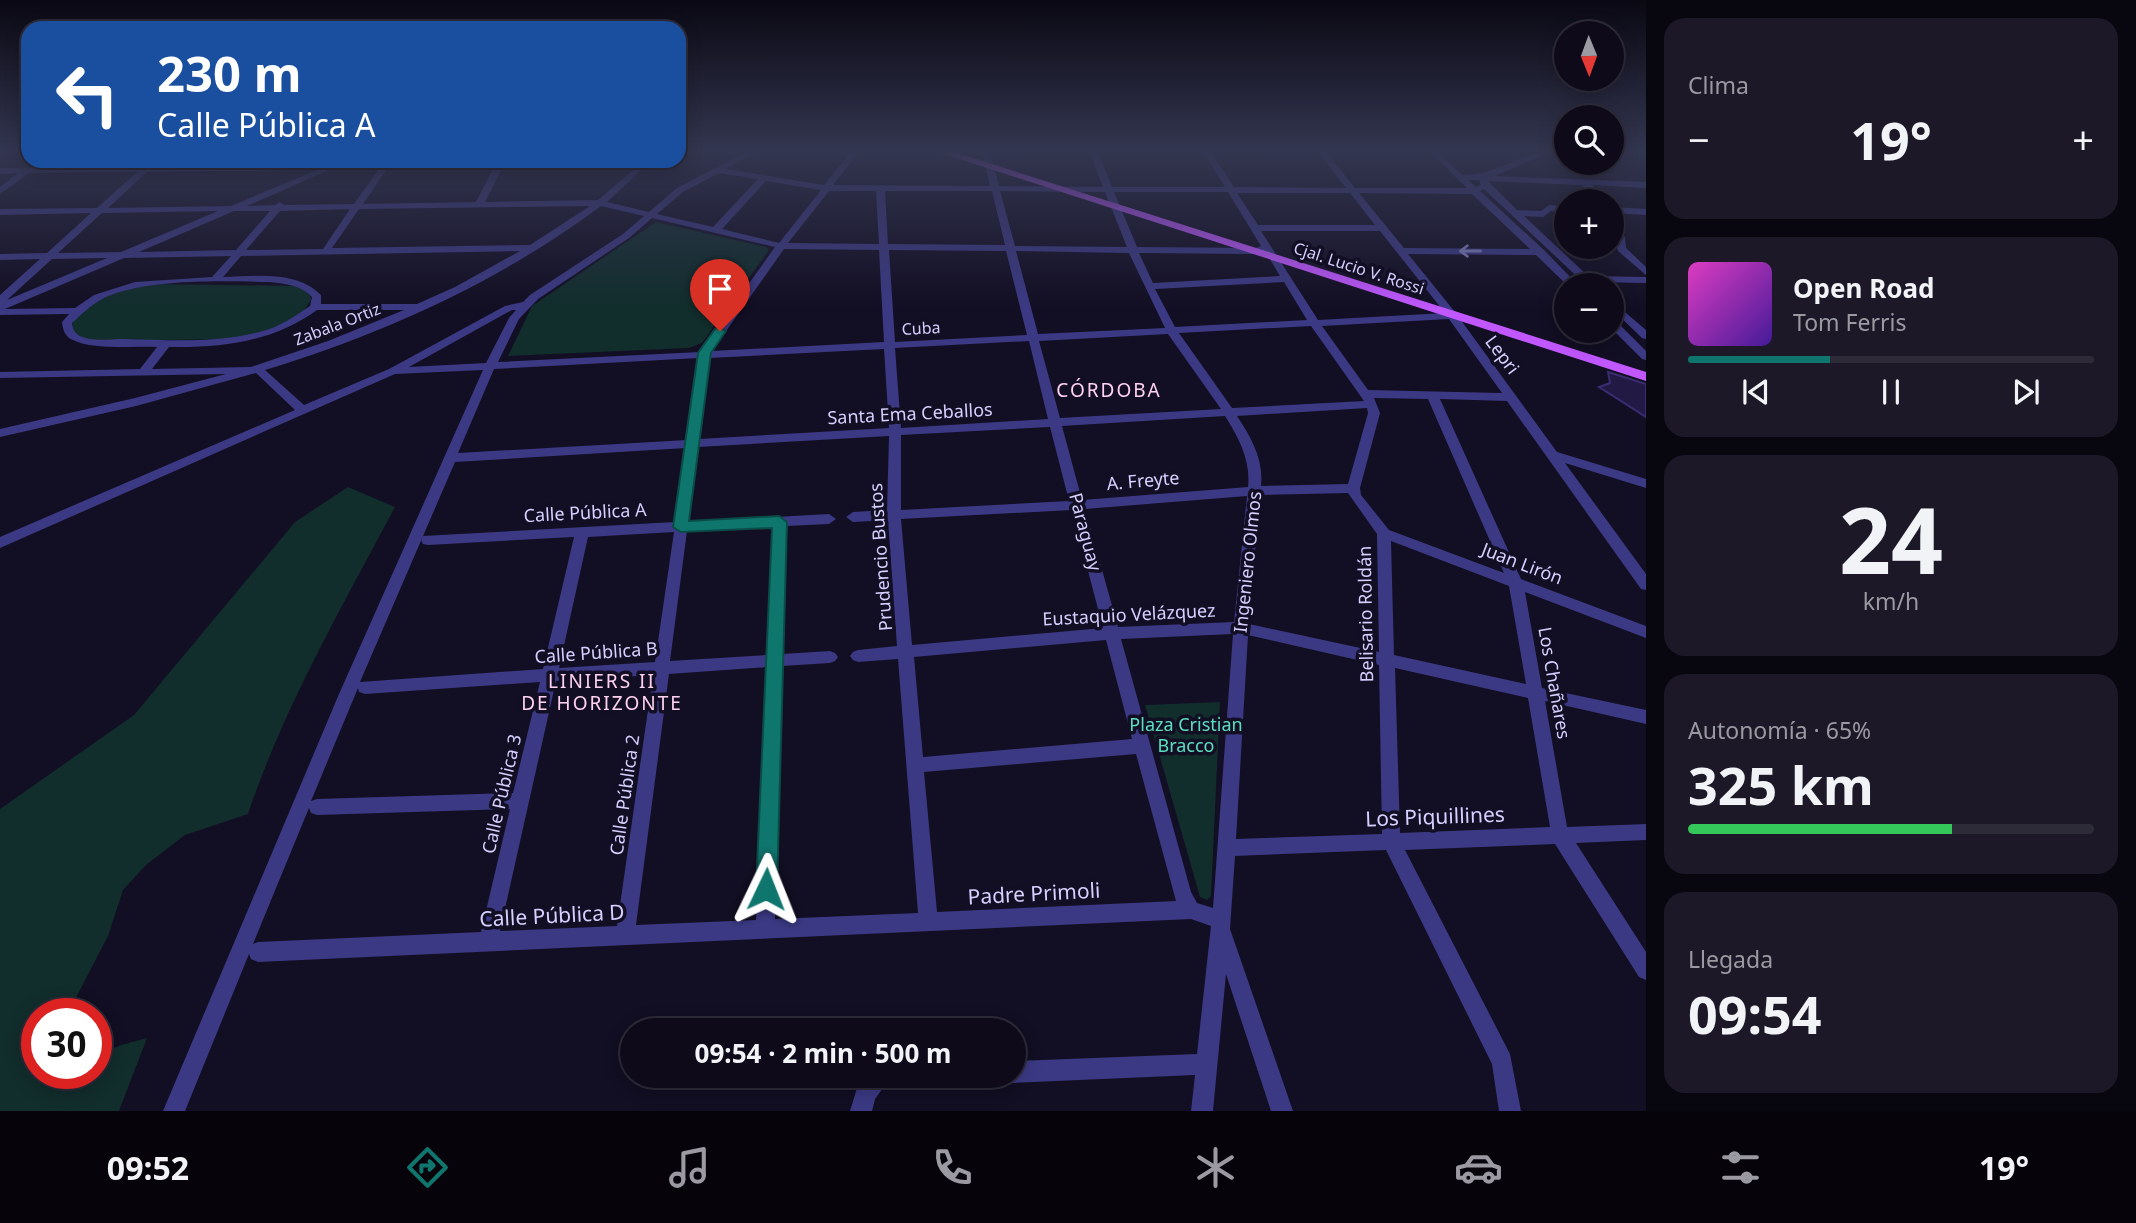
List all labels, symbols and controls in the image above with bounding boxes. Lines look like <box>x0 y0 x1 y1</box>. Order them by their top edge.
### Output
north arrow <box>1554 21 1624 91</box>
map controls <box>1554 21 1624 343</box>
text: 230 m <box>157 40 302 106</box>
icon: left <box>42 49 133 140</box>
text: Clima <box>1688 69 1749 101</box>
text: Calle Pública A <box>157 103 375 146</box>
text: 19° <box>1850 104 1932 175</box>
button: search <box>1554 105 1624 175</box>
text: − <box>1688 113 1710 165</box>
text: + <box>2072 113 2094 165</box>
button: + <box>1554 189 1624 259</box>
street label: Cjal. Lucio V. Rossi <box>1291 237 1427 299</box>
one-way arrow <box>1459 244 1482 258</box>
pin <box>690 259 750 331</box>
icon: arrive <box>701 270 739 308</box>
text: Open Road <box>1793 270 1935 306</box>
button: − <box>1554 273 1624 343</box>
street label: Zabala Ortiz <box>291 297 383 351</box>
text: Tom Ferris <box>1793 306 1906 338</box>
street label: Cuba <box>901 316 941 340</box>
street label: Lepri <box>1480 330 1525 379</box>
icon: previous <box>1737 373 1775 411</box>
icon: pause <box>1872 373 1910 411</box>
icon: next <box>2007 373 2045 411</box>
district label: CÓRDOBA <box>1056 377 1162 403</box>
street label: Santa Ema Ceballos <box>827 397 993 429</box>
street label: A. Freyte <box>1105 465 1180 495</box>
text: 24 <box>1839 477 1943 601</box>
street label: Prudencio Bustos <box>863 482 897 632</box>
street label: Paraguay <box>1064 490 1108 574</box>
street label: Ingeniero Olmos <box>1228 490 1266 634</box>
street label: Calle Pública A <box>523 497 647 527</box>
street label: Juan Lirón <box>1476 536 1566 590</box>
street label: Belisario Roldán <box>1352 546 1378 682</box>
text: km/h <box>1863 585 1919 617</box>
street label: Eustaquio Velázquez <box>1042 597 1216 631</box>
street label: Los Chañares <box>1533 625 1577 741</box>
street label: Calle Pública B <box>534 636 658 668</box>
district label: LINIERS II DE HORIZONTE <box>521 668 683 716</box>
park label: Plaza Cristian Bracco <box>1129 712 1243 757</box>
text: Autonomía · 65% <box>1688 714 1871 746</box>
street label: Calle Pública 3 <box>476 732 526 856</box>
street label: Calle Pública 2 <box>604 733 644 857</box>
text: 325 km <box>1688 749 1874 820</box>
street label: Los Piquillines <box>1365 800 1505 832</box>
position arrow <box>729 852 803 926</box>
street label: Padre Primoli <box>967 876 1101 910</box>
street label: Calle Pública D <box>479 897 625 933</box>
text: Llegada <box>1688 943 1773 975</box>
text: 09:54 <box>1688 978 1822 1049</box>
speed limit sign: 30 <box>21 998 112 1089</box>
text: 09:54 · 2 min · 500 m <box>695 1035 951 1071</box>
icon: directions <box>403 1143 452 1192</box>
icon: music <box>665 1143 714 1192</box>
icon: phone <box>928 1143 977 1192</box>
icon: climate <box>1191 1143 1240 1192</box>
icon: car <box>1454 1143 1503 1192</box>
icon: filters <box>1716 1143 1765 1192</box>
text: 09:52 <box>107 1146 189 1189</box>
text: 19° <box>1979 1146 2029 1189</box>

